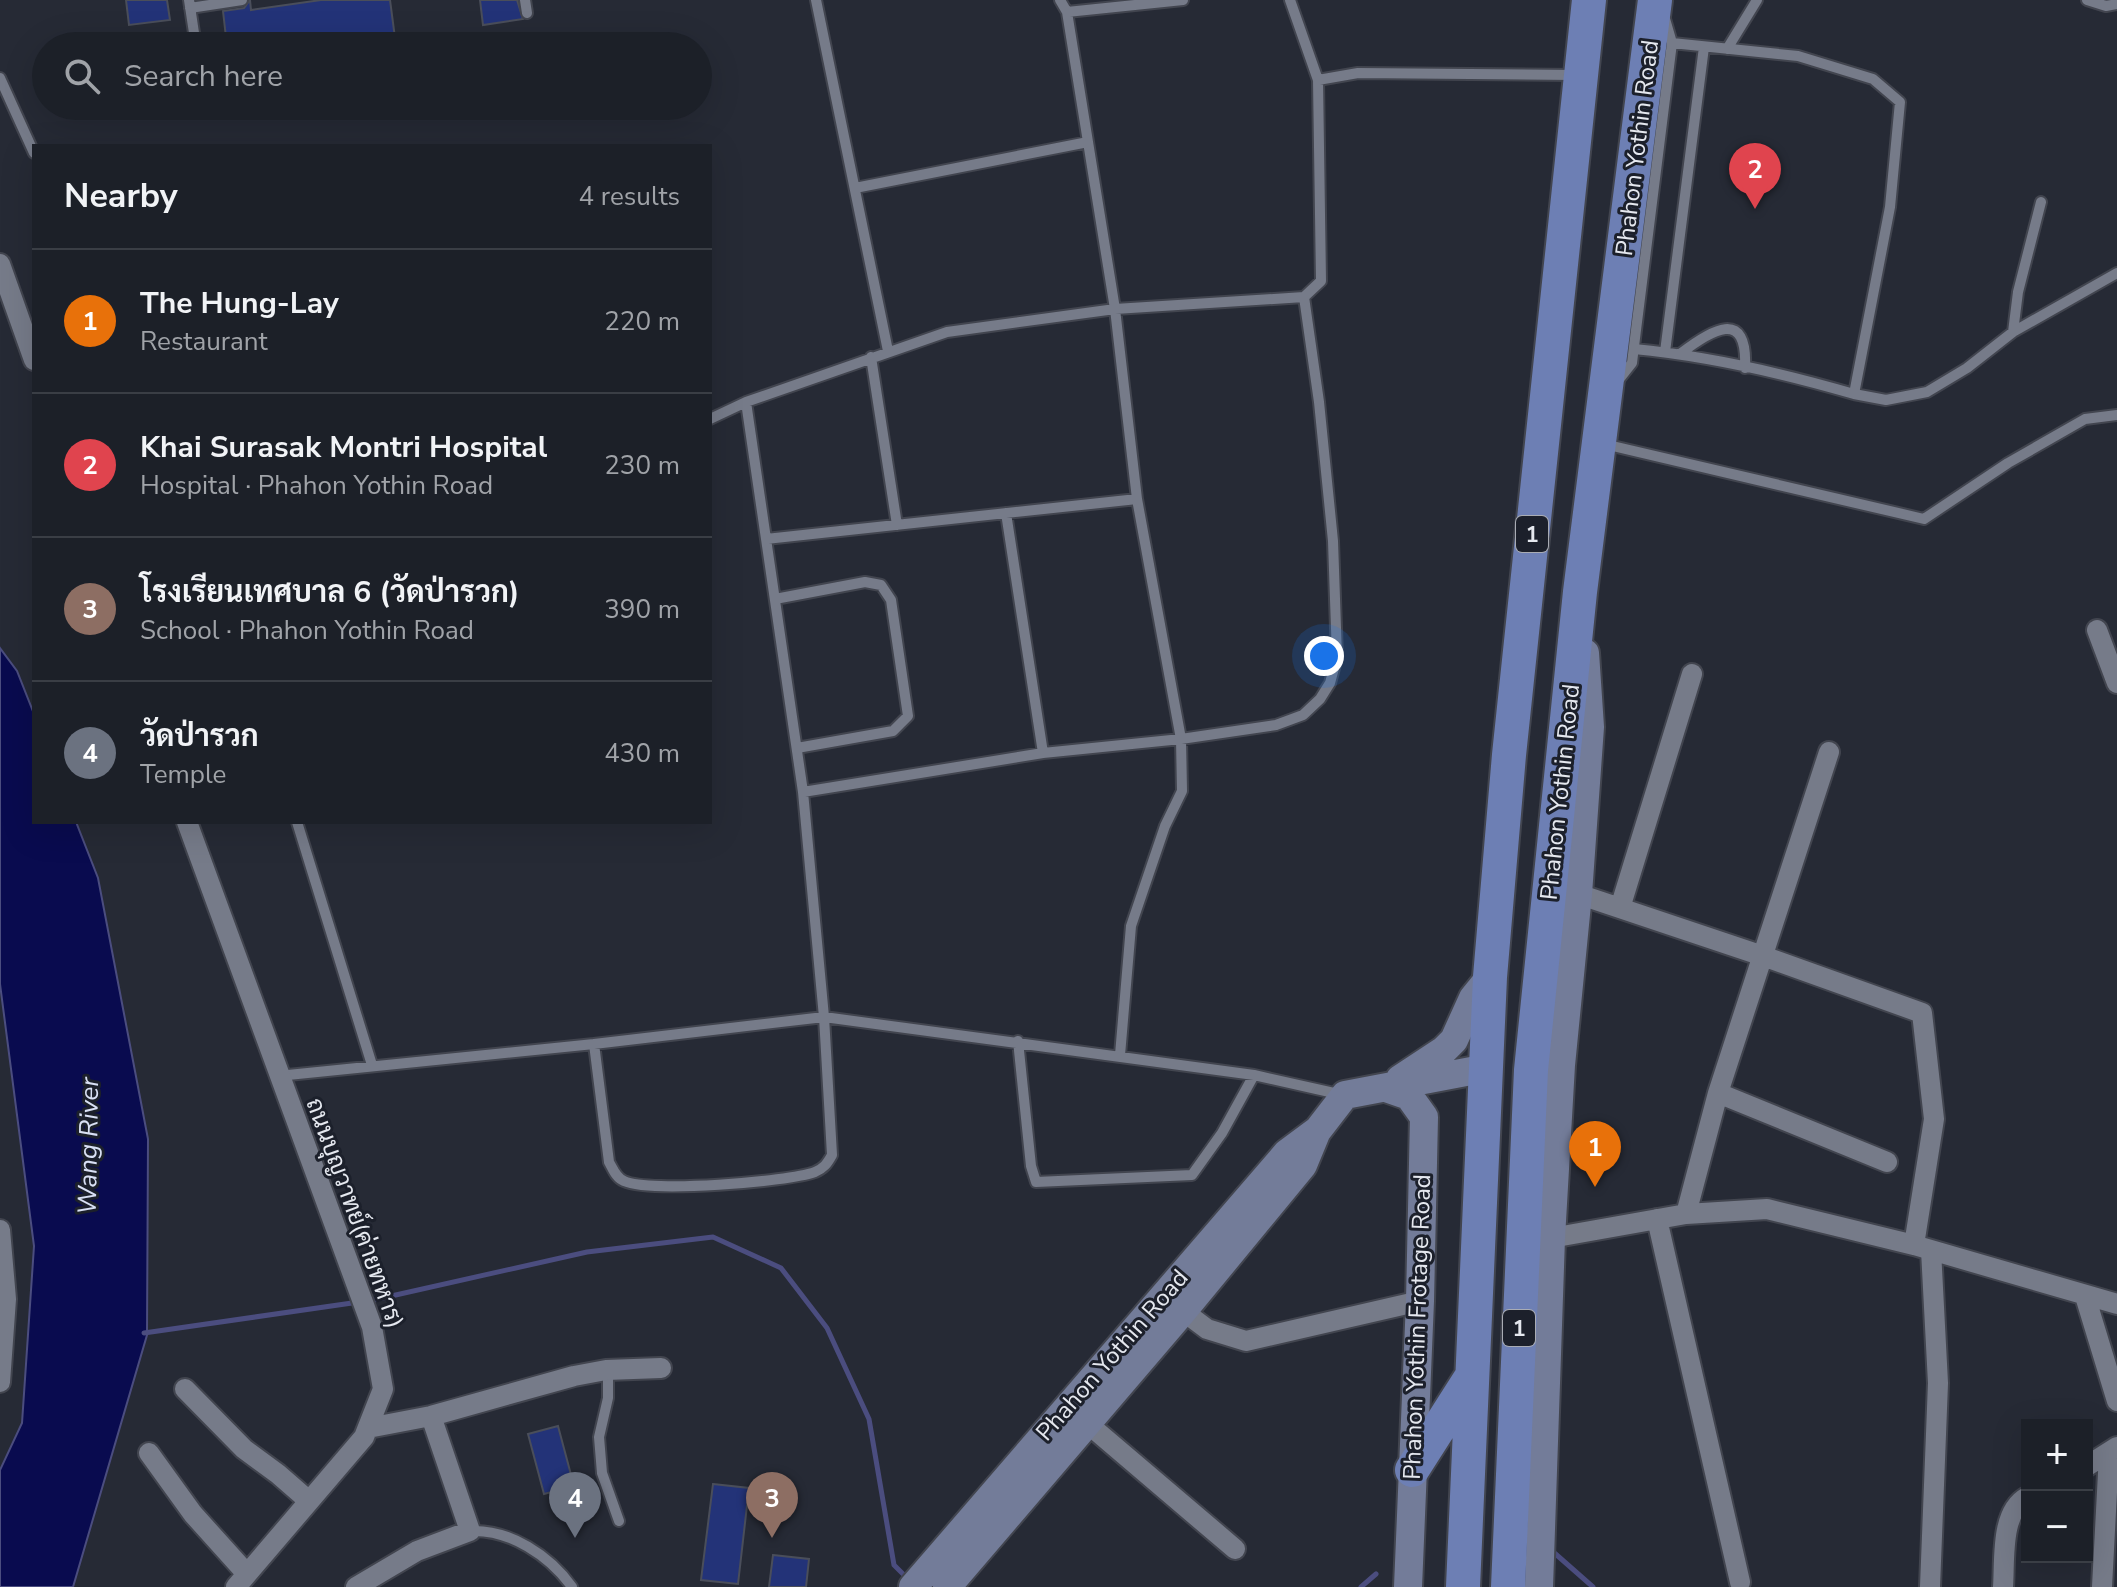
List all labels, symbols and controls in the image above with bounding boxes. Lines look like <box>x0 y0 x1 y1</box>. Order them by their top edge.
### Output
search box <box>32 32 712 120</box>
street label: Phahon Yothin Road <box>1608 38 1666 258</box>
icon: search <box>60 54 104 98</box>
text: Search here <box>124 56 283 97</box>
pin: 2 <box>1729 143 1781 209</box>
text: Nearby <box>64 173 178 219</box>
text: 4 results <box>579 179 680 214</box>
text: The Hung-Lay <box>140 283 339 324</box>
text: 1 <box>82 304 98 339</box>
text: 220 m <box>604 304 680 339</box>
text: Restaurant <box>140 324 268 359</box>
text: Khai Surasak Montri Hospital <box>140 427 547 468</box>
text: 2 <box>82 448 98 483</box>
text: 230 m <box>604 448 680 483</box>
text: Hospital · Phahon Yothin Road <box>140 468 493 503</box>
road number: 1 <box>1516 516 1548 552</box>
text: โรงเรียนเทศบาล 6 (วัดป่ารวก) <box>140 572 520 613</box>
text: 3 <box>82 592 98 627</box>
text: 390 m <box>604 592 680 627</box>
text: School · Phahon Yothin Road <box>140 613 474 648</box>
your location <box>1304 636 1344 676</box>
street label: Phahon Yothin Road <box>1533 682 1587 902</box>
text: วัดป่ารวก <box>140 716 259 757</box>
text: 4 <box>82 736 98 771</box>
text: 430 m <box>604 736 680 771</box>
text: Temple <box>140 757 226 792</box>
water label: Wang River <box>70 1076 107 1215</box>
street label: ถนนบุญวาทย์(ค่ายทหาร) <box>298 1094 412 1332</box>
pin: 1 <box>1569 1121 1621 1187</box>
street label: Phahon Yothin Frotage Road <box>1396 1174 1438 1480</box>
street label: Phahon Yothin Road <box>1029 1263 1195 1447</box>
road number: 1 <box>1503 1310 1535 1346</box>
map controls <box>2021 1419 2093 1563</box>
button: + <box>2021 1419 2093 1491</box>
pin: 4 <box>549 1472 601 1538</box>
pin: 3 <box>746 1472 798 1538</box>
button: − <box>2021 1491 2093 1563</box>

